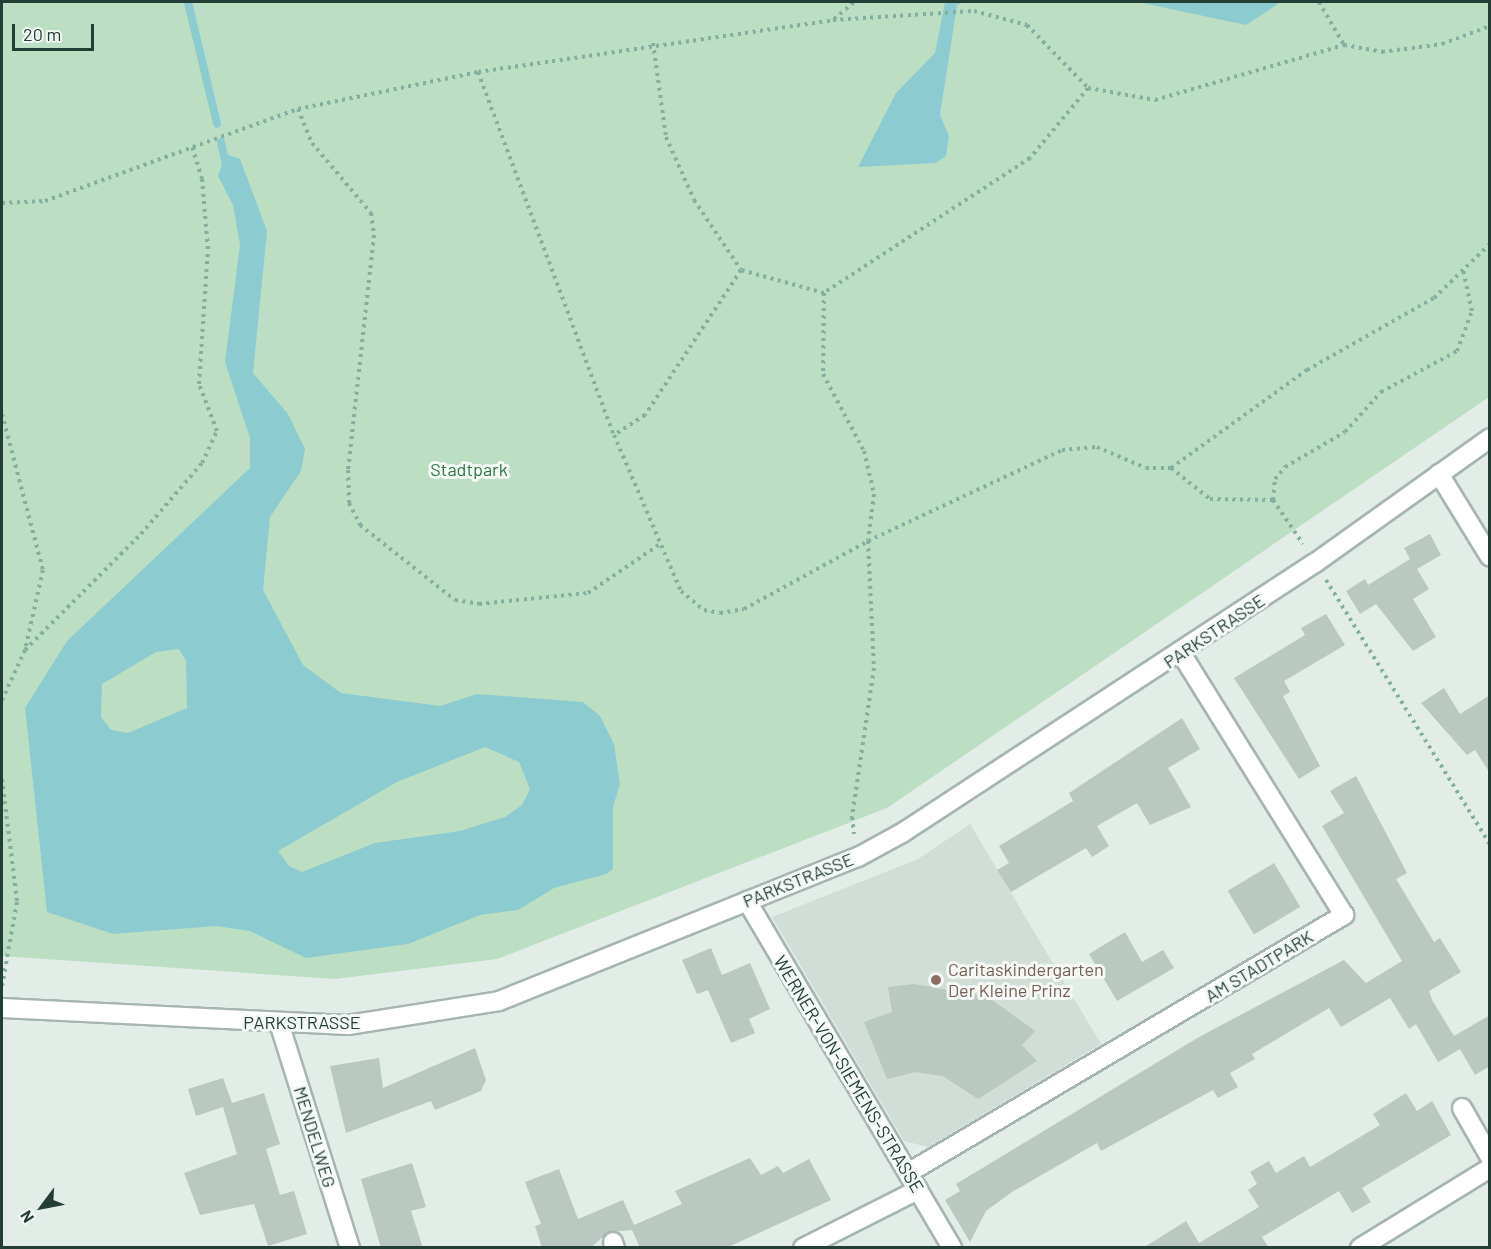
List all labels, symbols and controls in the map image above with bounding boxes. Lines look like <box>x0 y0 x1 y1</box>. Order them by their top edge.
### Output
scale bar <box>15 12 98 50</box>
text: 20 m <box>23 23 61 45</box>
park label: Stadtpark <box>430 458 508 480</box>
street label: PARKSTRASSE <box>1159 589 1269 673</box>
street label: PARKSTRASSE <box>740 848 856 912</box>
street label: AM STADTPARK <box>1201 925 1317 1007</box>
street label: WERNER-VON-SIEMENS-STRASSE <box>769 952 929 1196</box>
place label: Caritaskindergarten Der Kleine Prinz <box>948 959 1104 1002</box>
marker: Caritaskindergarten Der Kleine Prinz <box>929 973 943 987</box>
street label: PARKSTRASSE <box>243 1011 361 1033</box>
street label: MENDELWEG <box>289 1084 341 1190</box>
north arrow <box>12 1177 72 1237</box>
text: N <box>15 1207 37 1226</box>

